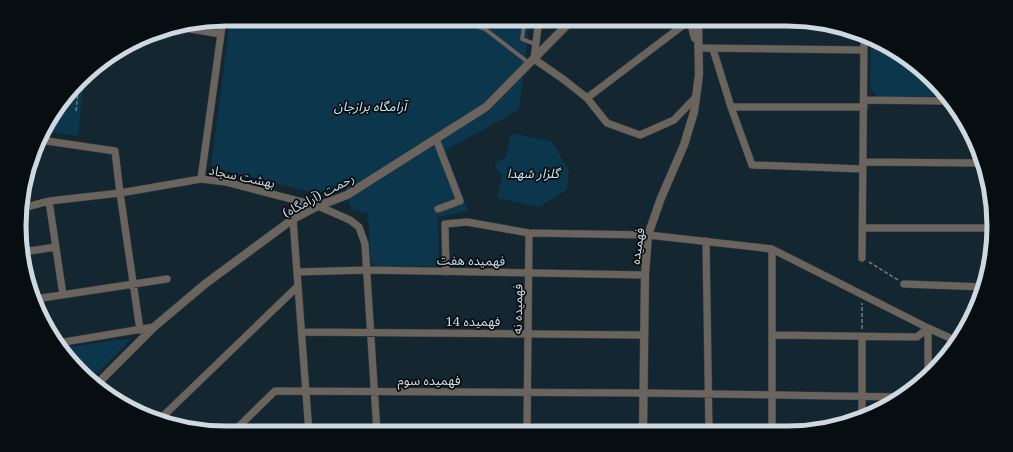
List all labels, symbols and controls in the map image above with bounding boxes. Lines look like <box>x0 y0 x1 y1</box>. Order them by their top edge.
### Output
park label: آرامگاه برازجان <box>334 97 409 115</box>
street label: بهشت سجاد <box>207 160 277 192</box>
park label: گلزار شهدا <box>507 164 562 182</box>
street label: رحمت (آرامگاه) <box>279 168 357 222</box>
street label: فهمیده <box>626 226 649 266</box>
street label: فهمیده هفت <box>437 250 506 270</box>
street label: فهمیده نه <box>508 284 526 334</box>
street label: فهمیده 14 <box>446 312 501 330</box>
street label: فهمیده سوم <box>398 371 461 390</box>

